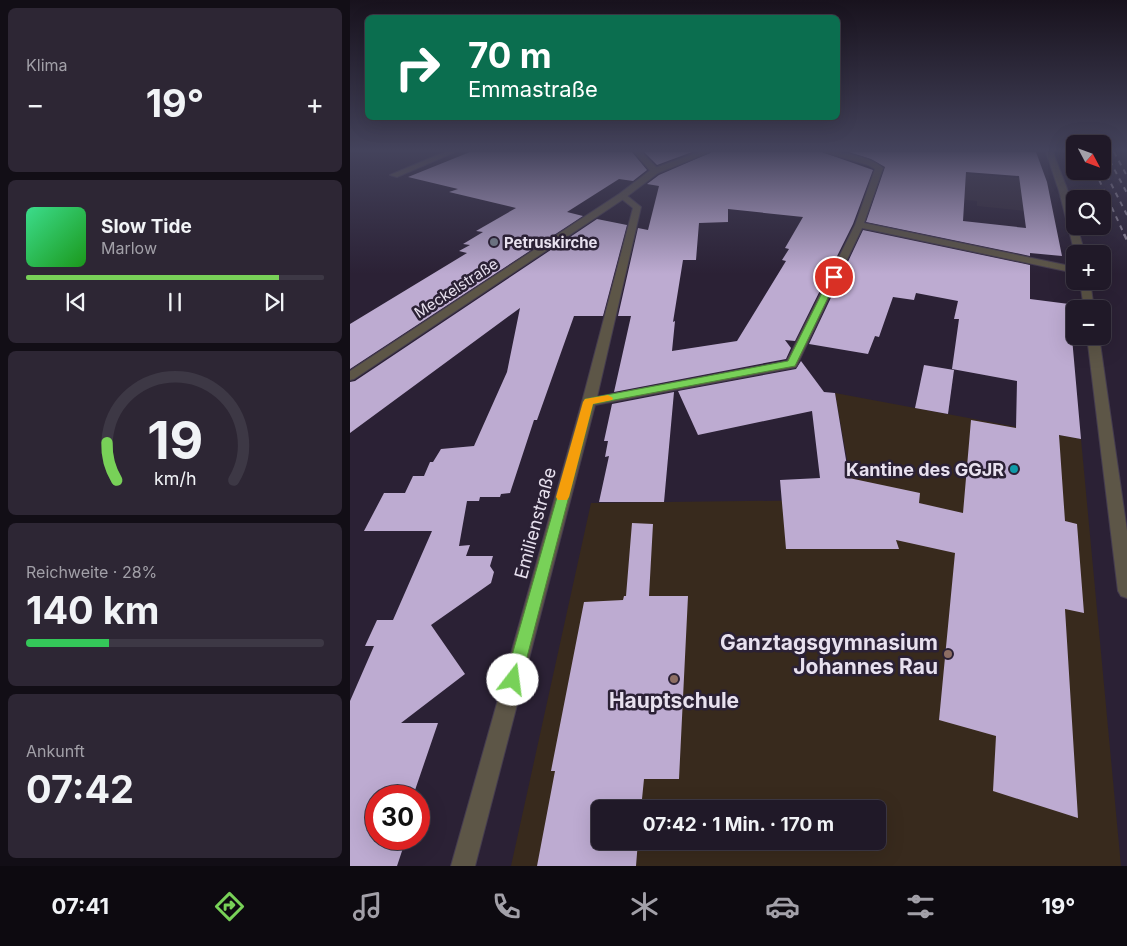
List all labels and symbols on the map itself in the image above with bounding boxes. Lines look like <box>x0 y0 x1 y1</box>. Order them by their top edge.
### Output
north arrow <box>1066 135 1111 180</box>
place label: Petruskirche <box>504 233 598 252</box>
marker: Petruskirche <box>488 236 500 248</box>
street label: Meckelstraße <box>411 254 501 322</box>
pin <box>813 256 855 298</box>
place label: Kantine des GGJR <box>846 459 1004 480</box>
marker: Kantine des GGJR <box>1008 463 1020 475</box>
street label: Emilienstraße <box>510 465 560 581</box>
place label: Ganztagsgymnasium Johannes Rau <box>720 630 938 679</box>
marker: Ganztagsgymnasium Johannes Rau <box>942 648 954 660</box>
position arrow <box>486 653 538 705</box>
marker: Hauptschule <box>668 673 680 685</box>
place label: Hauptschule <box>609 688 739 713</box>
speed limit sign: 30 <box>365 785 430 850</box>

